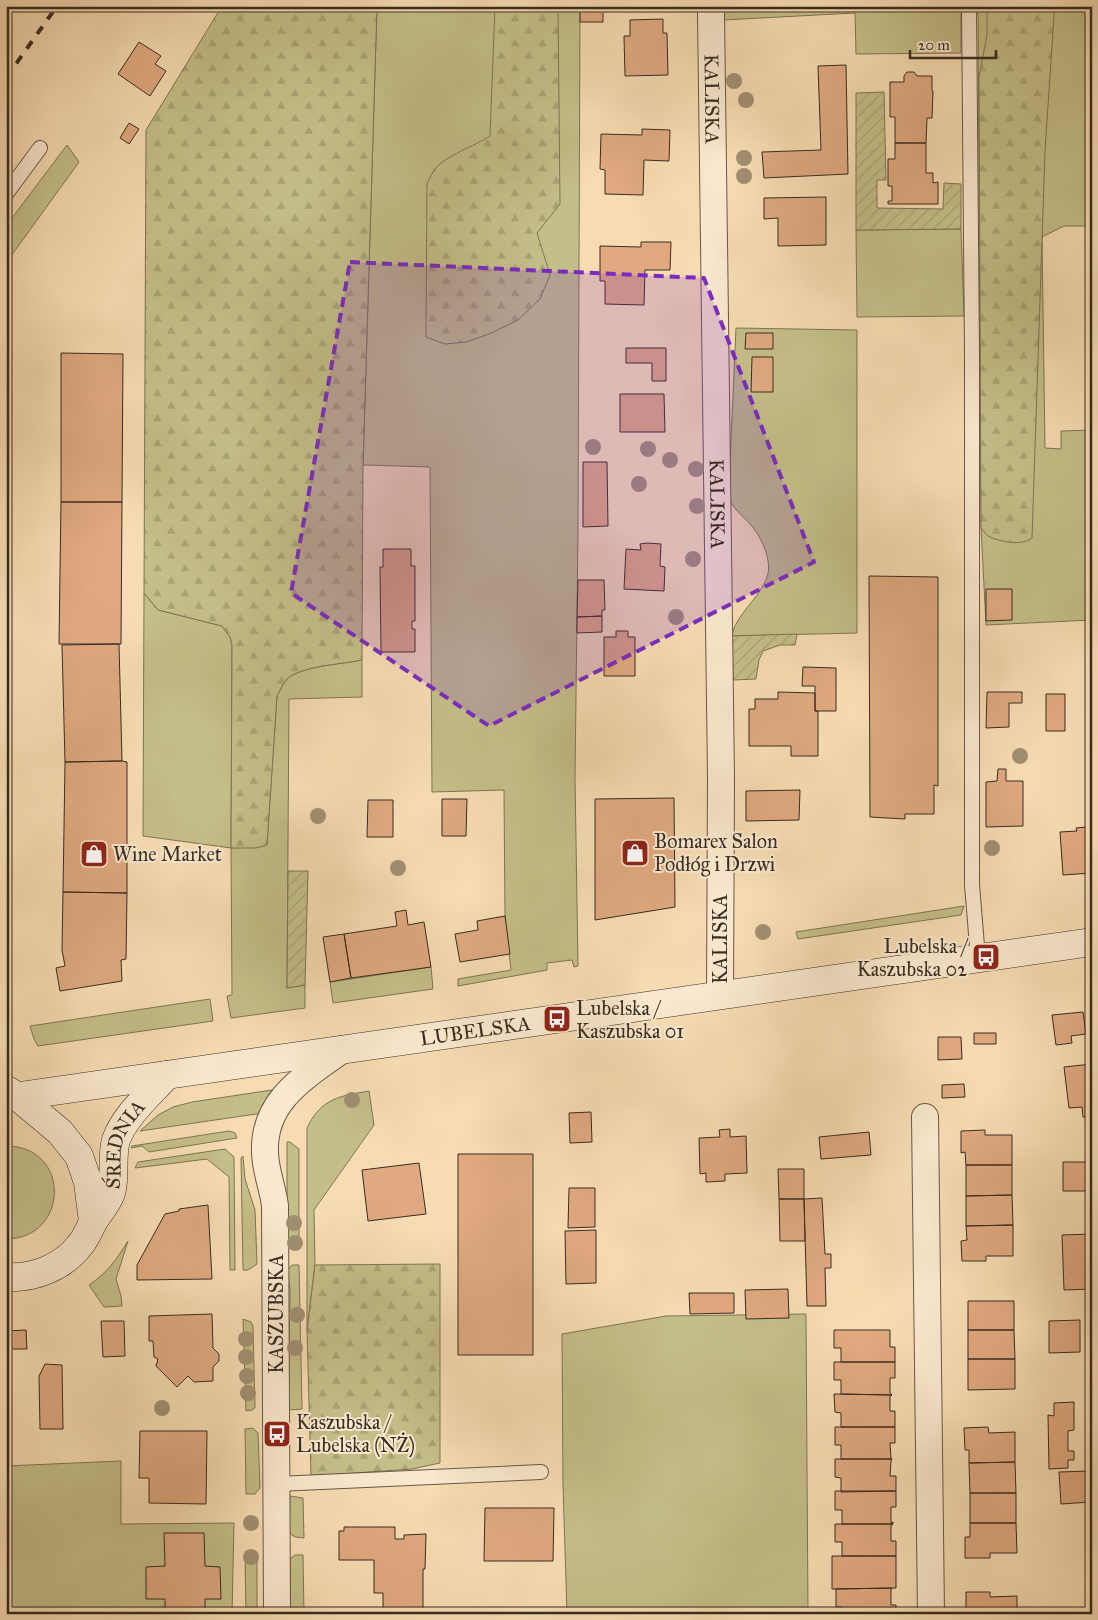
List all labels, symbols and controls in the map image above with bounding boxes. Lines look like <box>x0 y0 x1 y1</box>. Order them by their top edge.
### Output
scale bar <box>910 28 997 60</box>
text: 20 m <box>918 36 950 54</box>
street label: KALISKA <box>700 54 725 145</box>
street label: KALISKA <box>705 459 730 550</box>
place label: Bomarex Salon Podłóg i Drzwi <box>654 829 778 877</box>
shop icon: Bomarex Salon Podłóg i Drzwi <box>620 838 650 868</box>
shop icon: Wine Market <box>79 839 109 869</box>
place label: Wine Market <box>113 842 222 866</box>
street label: KALISKA <box>708 893 732 984</box>
place label: Lubelska / Kaszubska 02 <box>857 934 969 981</box>
bus stop icon: Lubelska / Kaszubska 02 <box>971 942 1001 972</box>
place label: Lubelska / Kaszubska 01 <box>576 996 684 1043</box>
bus stop icon: Lubelska / Kaszubska 01 <box>542 1004 572 1034</box>
street label: LUBELSKA <box>418 1011 533 1050</box>
street label: ŚREDNIA <box>98 1094 150 1190</box>
street label: KASZUBSKA <box>264 1254 288 1374</box>
place label: Kaszubska / Lubelska (NŻ) <box>296 1410 415 1458</box>
bus stop icon: Kaszubska / Lubelska (NŻ) <box>262 1419 292 1449</box>

